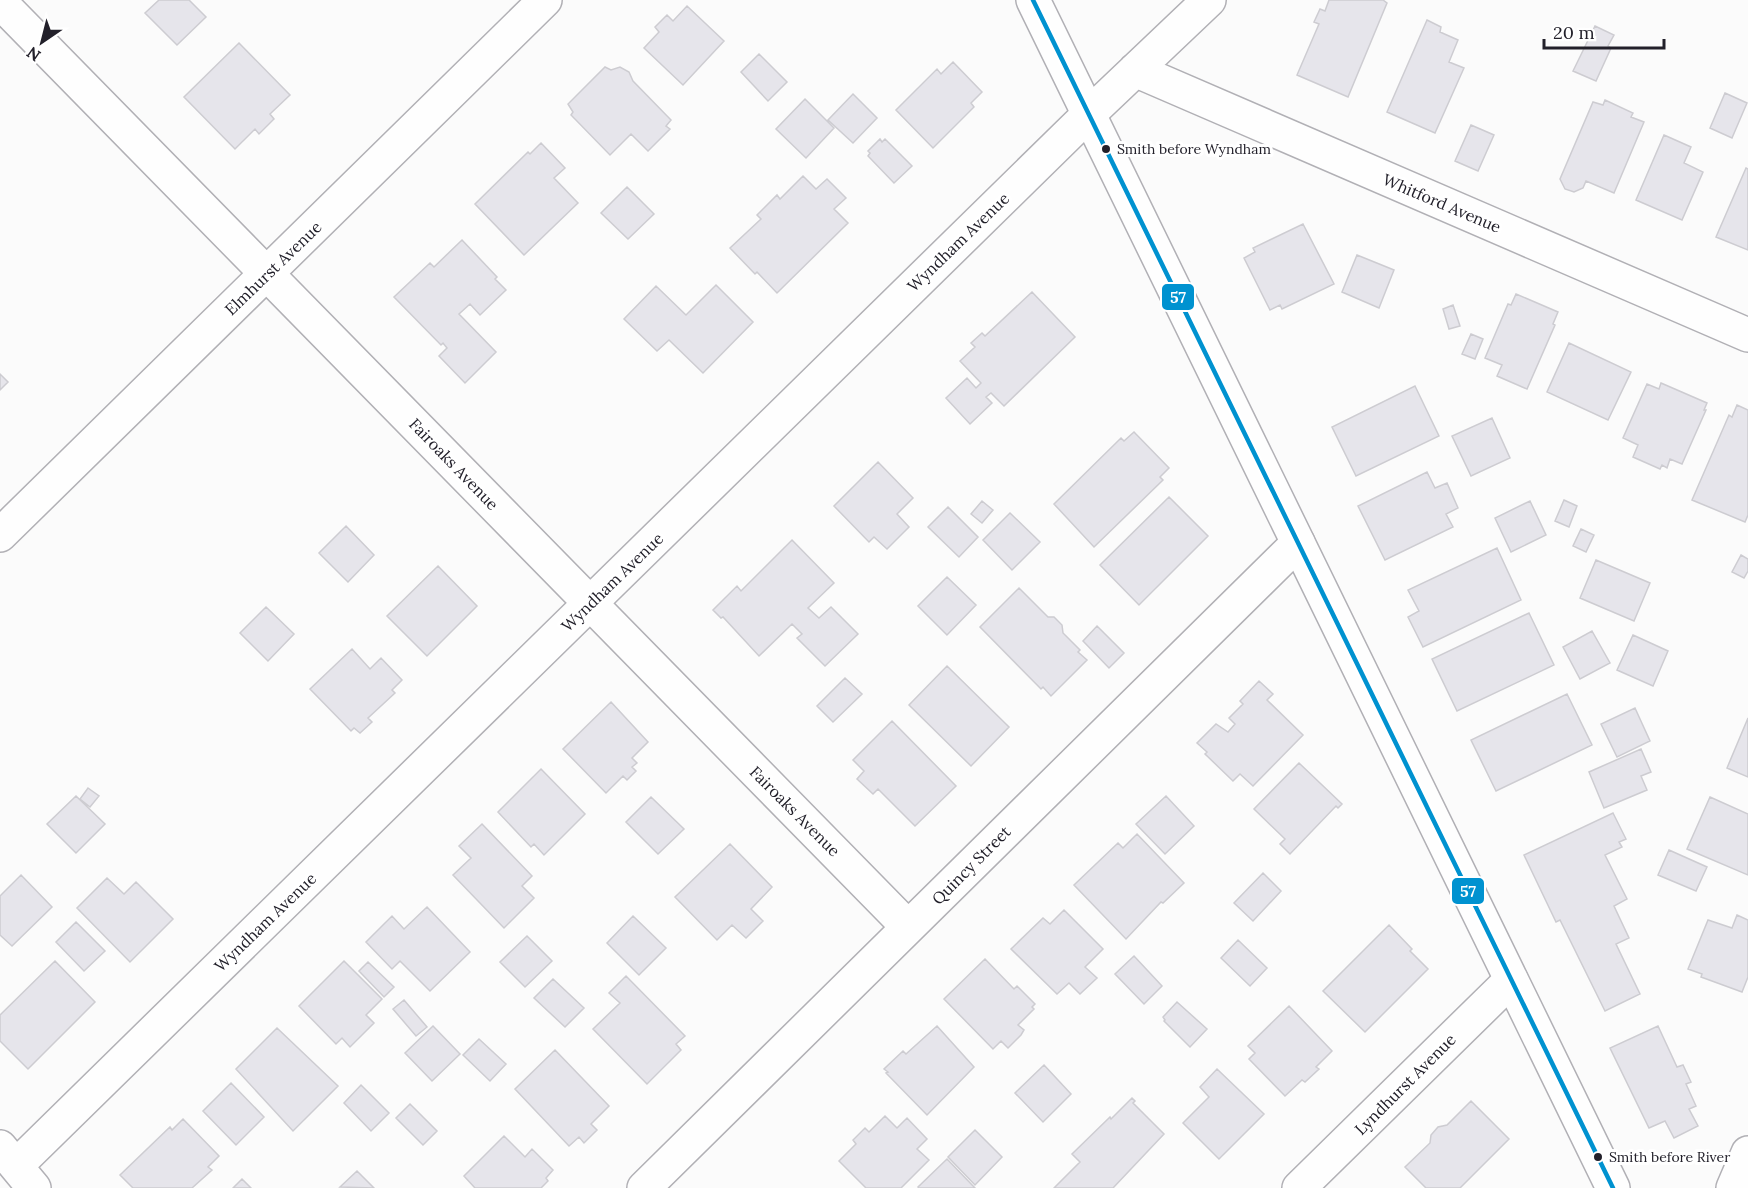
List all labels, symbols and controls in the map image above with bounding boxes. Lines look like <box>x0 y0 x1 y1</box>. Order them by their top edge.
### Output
north arrow <box>12 12 72 72</box>
scale bar <box>1544 12 1664 50</box>
text: 20 m <box>1553 21 1595 44</box>
text: N <box>23 43 44 66</box>
place label: Smith before Wyndham <box>1117 140 1271 158</box>
marker: Smith before Wyndham <box>1100 143 1112 155</box>
street label: Whitford Avenue <box>1380 169 1504 237</box>
street label: Wyndham Avenue <box>903 188 1013 296</box>
street label: Elmhurst Avenue <box>220 217 326 319</box>
line badge: 57 <box>1161 283 1195 311</box>
text: 57 <box>1170 287 1187 307</box>
street label: Fairoaks Avenue <box>405 414 503 514</box>
street label: Wyndham Avenue <box>557 528 667 636</box>
street label: Fairoaks Avenue <box>746 762 845 861</box>
street label: Quincy Street <box>928 821 1015 908</box>
street label: Wyndham Avenue <box>210 868 320 976</box>
line badge: 57 <box>1451 877 1485 905</box>
text: 57 <box>1460 881 1477 901</box>
street label: Lyndhurst Avenue <box>1350 1029 1460 1139</box>
place label: Smith before River <box>1609 1148 1730 1166</box>
marker: Smith before River <box>1592 1151 1604 1163</box>

